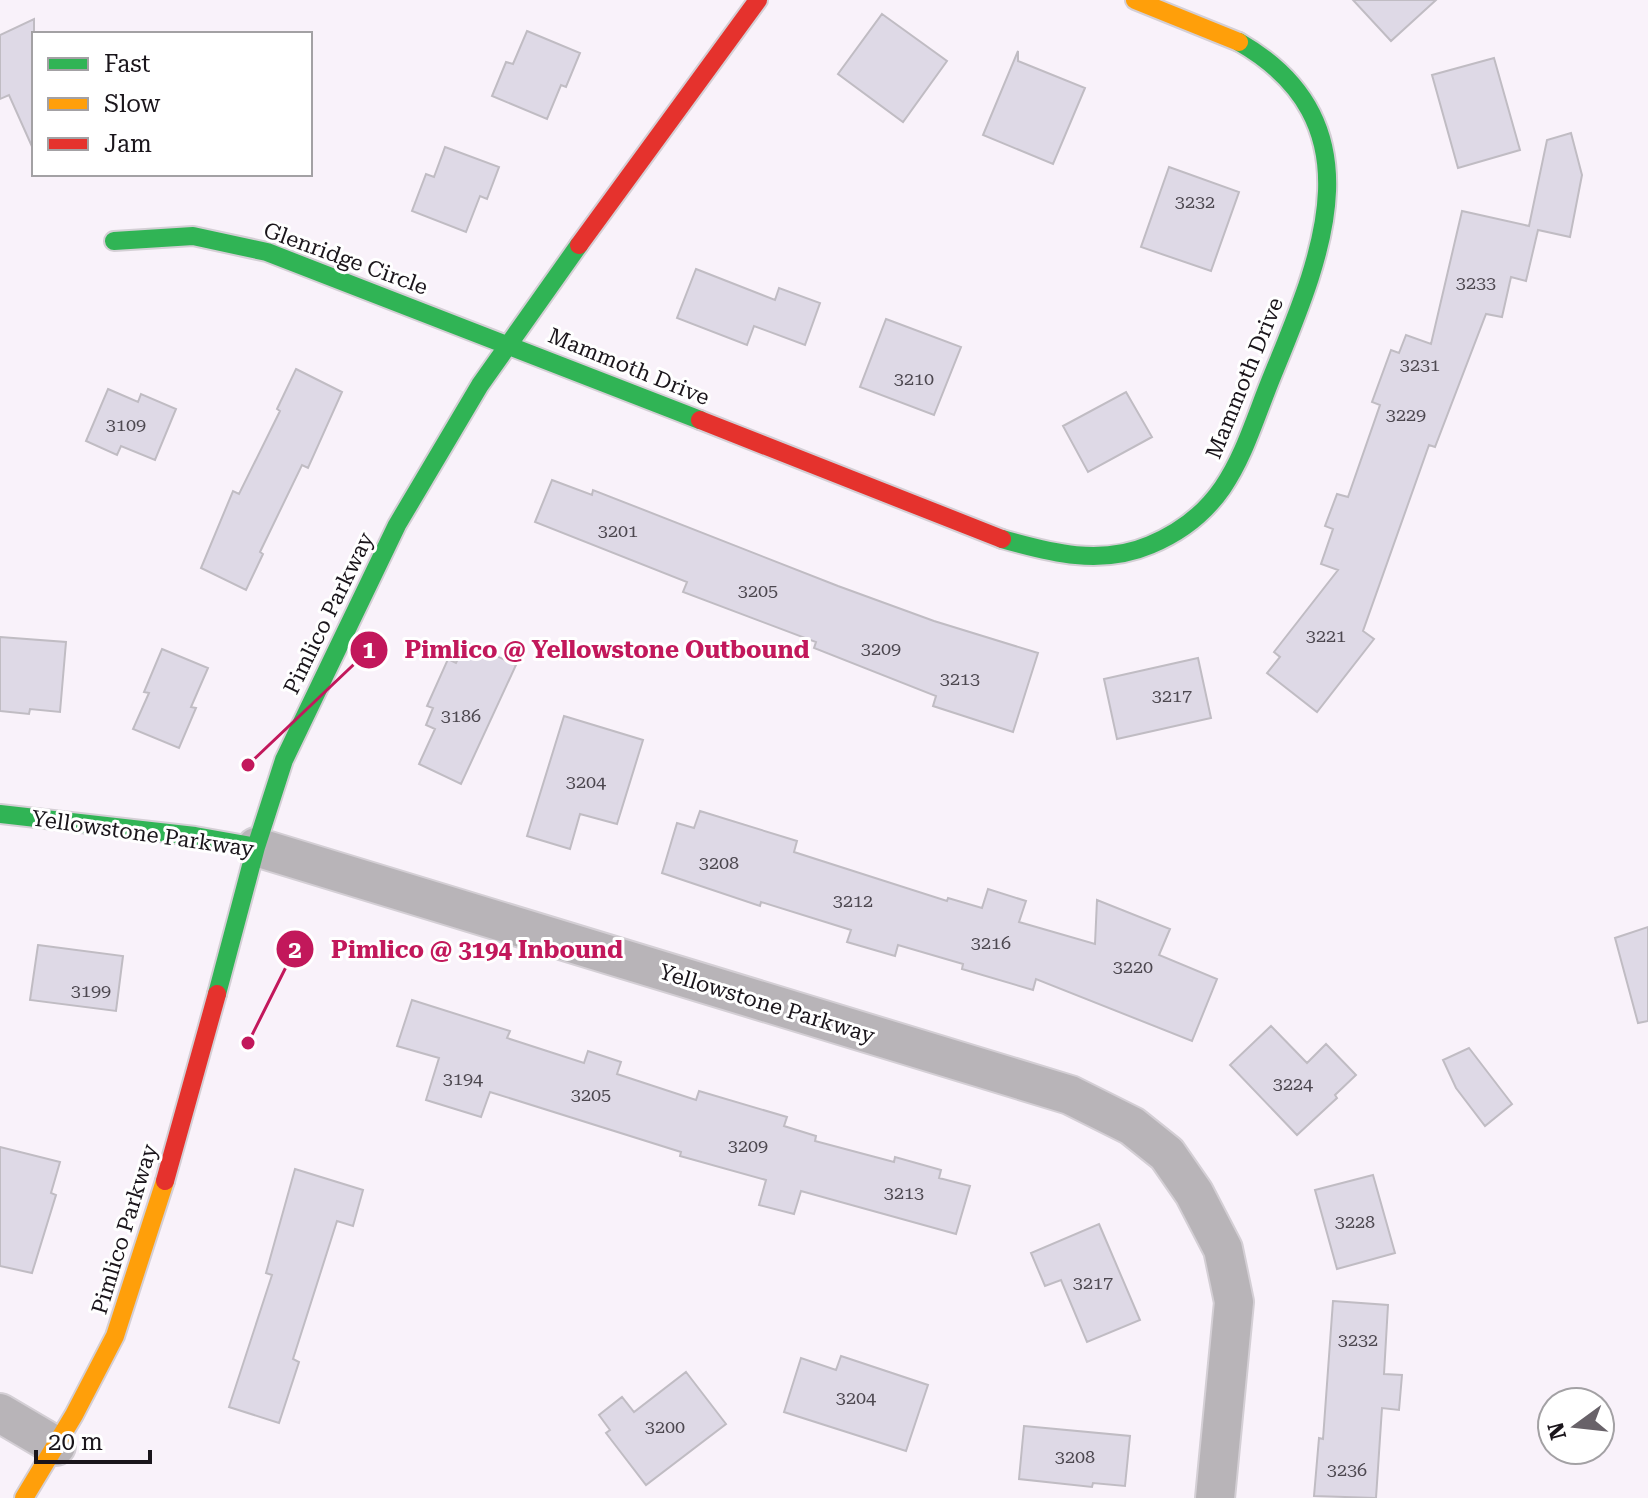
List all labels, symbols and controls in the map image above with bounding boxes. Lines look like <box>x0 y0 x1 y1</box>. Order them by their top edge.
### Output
legend <box>32 32 312 176</box>
text: Fast <box>104 50 151 78</box>
text: Slow <box>104 90 161 118</box>
text: Jam <box>104 130 152 158</box>
house number: 3232 <box>1175 191 1215 212</box>
street label: Glenridge Circle <box>260 217 431 300</box>
house number: 3233 <box>1456 272 1496 293</box>
street label: Mammoth Drive <box>1201 294 1288 462</box>
street label: Mammoth Drive <box>545 323 713 410</box>
house number: 3231 <box>1400 354 1440 375</box>
house number: 3210 <box>894 368 934 389</box>
house number: 3229 <box>1386 404 1426 425</box>
house number: 3109 <box>106 414 146 435</box>
house number: 3201 <box>598 520 638 541</box>
street label: Pimlico Parkway <box>278 528 378 698</box>
house number: 3205 <box>738 580 778 601</box>
house number: 3221 <box>1306 625 1346 646</box>
callout: Pimlico @ Yellowstone Outbound <box>349 626 826 674</box>
text: 1 <box>362 636 376 664</box>
text: Pimlico @ Yellowstone Outbound <box>404 636 810 664</box>
house number: 3209 <box>861 638 901 659</box>
house number: 3213 <box>940 668 980 689</box>
house number: 3217 <box>1152 685 1192 706</box>
house number: 3186 <box>441 705 481 726</box>
house number: 3204 <box>566 771 606 792</box>
street label: Yellowstone Parkway <box>30 806 256 861</box>
house number: 3208 <box>699 852 739 873</box>
house number: 3212 <box>833 890 873 911</box>
callout: Pimlico @ 3194 Inbound <box>275 925 639 973</box>
house number: 3216 <box>971 932 1011 953</box>
text: 2 <box>288 936 302 964</box>
text: Pimlico @ 3194 Inbound <box>331 936 623 964</box>
house number: 3220 <box>1113 956 1153 977</box>
street label: Yellowstone Parkway <box>656 959 878 1048</box>
house number: 3199 <box>71 980 111 1001</box>
house number: 3194 <box>443 1068 483 1089</box>
house number: 3224 <box>1273 1073 1313 1094</box>
house number: 3205 <box>571 1084 611 1105</box>
house number: 3209 <box>728 1135 768 1156</box>
street label: Pimlico Parkway <box>87 1141 162 1317</box>
house number: 3213 <box>884 1182 924 1203</box>
house number: 3228 <box>1335 1211 1375 1232</box>
house number: 3217 <box>1073 1272 1113 1293</box>
house number: 3232 <box>1338 1329 1378 1350</box>
north arrow <box>1536 1386 1616 1466</box>
house number: 3204 <box>836 1387 876 1408</box>
scale bar <box>36 1414 150 1464</box>
house number: 3200 <box>645 1416 685 1437</box>
text: N <box>1543 1420 1571 1442</box>
text: 20 m <box>48 1428 103 1456</box>
house number: 3208 <box>1055 1446 1095 1467</box>
house number: 3236 <box>1327 1459 1367 1480</box>

